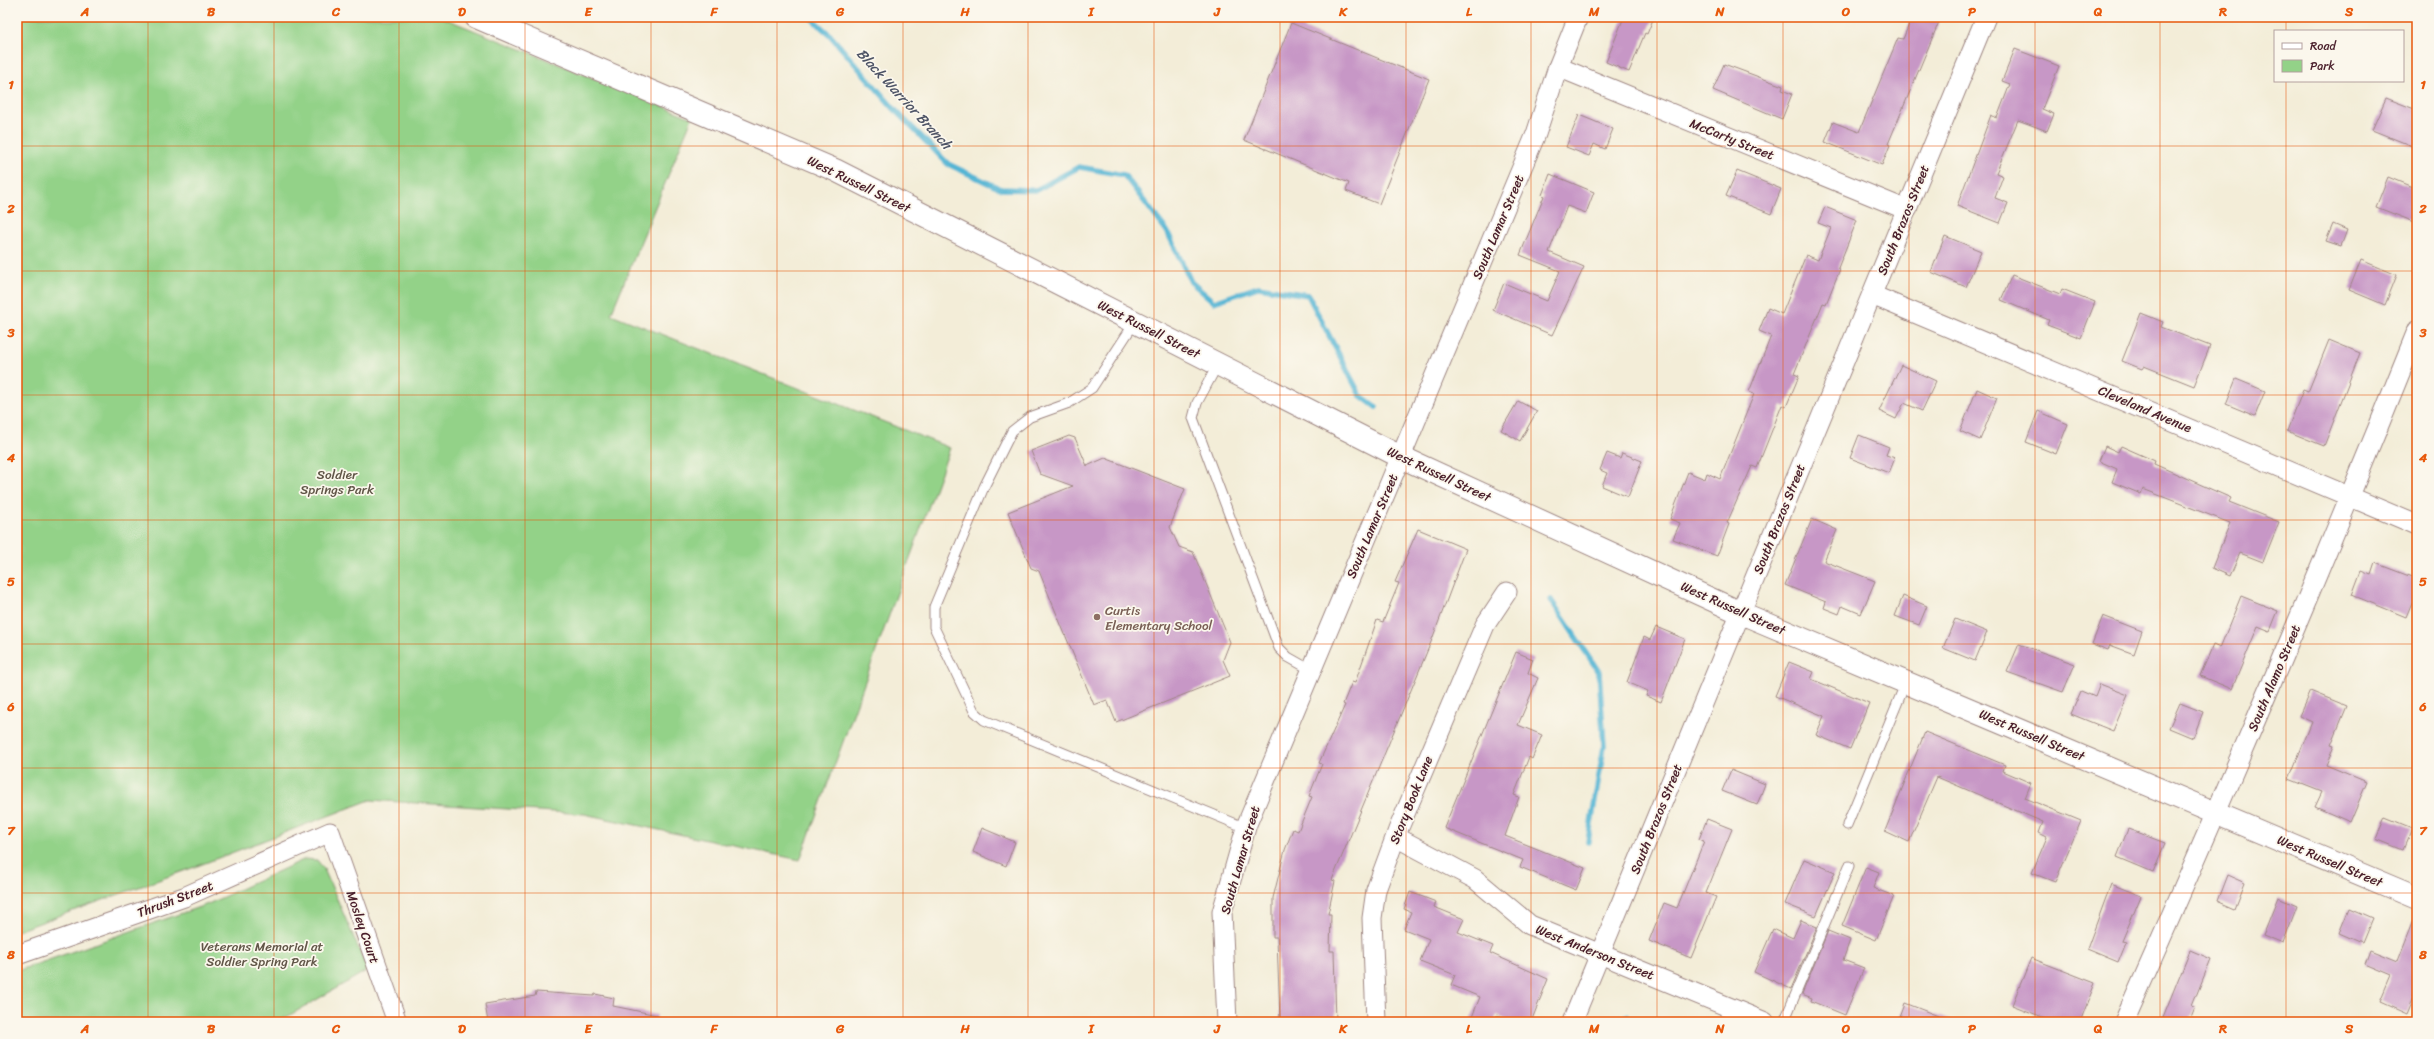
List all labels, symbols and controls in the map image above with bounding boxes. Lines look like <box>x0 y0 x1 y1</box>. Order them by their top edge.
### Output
text: A <box>80 0 89 23</box>
text: B <box>207 0 216 23</box>
text: C <box>331 0 341 23</box>
text: D <box>458 0 466 23</box>
text: E <box>584 0 593 23</box>
text: F <box>709 0 718 23</box>
text: G <box>835 0 845 23</box>
text: H <box>959 0 970 23</box>
text: I <box>1087 0 1095 23</box>
text: J <box>1213 0 1221 23</box>
text: K <box>1338 0 1348 23</box>
text: L <box>1466 0 1473 23</box>
text: M <box>1588 0 1600 23</box>
text: N <box>1714 0 1725 23</box>
text: O <box>1841 0 1851 23</box>
text: P <box>1968 0 1976 23</box>
text: Q <box>2093 0 2103 23</box>
text: R <box>2218 0 2227 23</box>
text: S <box>2344 0 2354 23</box>
legend <box>2274 30 2404 82</box>
text: Road <box>2310 35 2337 57</box>
water label: Black Warrior Branch <box>850 42 959 157</box>
text: Park <box>2310 55 2335 77</box>
text: 1 <box>8 73 14 96</box>
text: 1 <box>2420 73 2426 96</box>
street label: McCarty Street <box>1686 112 1778 167</box>
street label: West Russell Street <box>803 149 915 219</box>
street label: South Brazos Street <box>1870 161 1936 279</box>
street label: South Lamar Street <box>1466 171 1531 283</box>
text: 2 <box>6 197 15 220</box>
text: 2 <box>2418 197 2427 220</box>
street label: West Russell Street <box>1094 293 1205 365</box>
text: 3 <box>6 321 15 344</box>
text: 3 <box>2418 321 2427 344</box>
street label: Cleveland Avenue <box>2094 379 2196 439</box>
street label: West Russell Street <box>1383 440 1496 509</box>
text: 4 <box>6 446 16 469</box>
text: 4 <box>2418 446 2428 469</box>
street label: South Brazos Street <box>1746 460 1812 578</box>
park label: Soldier Springs Park <box>300 463 374 501</box>
street label: South Lamar Street <box>1340 470 1405 582</box>
text: 5 <box>7 570 15 593</box>
text: 5 <box>2419 570 2427 593</box>
street label: West Russell Street <box>1677 575 1790 642</box>
place label: Curtis Elementary School <box>1105 599 1213 637</box>
marker: Curtis Elementary School <box>1092 612 1102 622</box>
street label: South Alamo Street <box>2241 621 2307 735</box>
text: 6 <box>6 695 15 718</box>
text: 6 <box>2418 695 2427 718</box>
street label: West Russell Street <box>1976 702 2089 768</box>
street label: Story Book Lane <box>1383 752 1439 848</box>
street label: South Brazos Street <box>1623 760 1689 878</box>
street label: South Lamar Street <box>1214 803 1267 917</box>
text: 7 <box>7 819 16 842</box>
text: 7 <box>2419 819 2428 842</box>
street label: West Russell Street <box>2274 828 2387 894</box>
street label: Thrush Street <box>133 874 217 924</box>
street label: Mosley Court <box>340 887 386 967</box>
street label: West Anderson Street <box>1532 918 1658 986</box>
park label: Veterans Memorial at Soldier Spring Park <box>201 935 324 973</box>
text: 8 <box>6 943 15 966</box>
text: 8 <box>2418 943 2427 966</box>
text: A <box>80 1017 89 1039</box>
text: B <box>207 1017 216 1039</box>
text: C <box>331 1017 341 1039</box>
text: D <box>458 1017 466 1039</box>
text: E <box>584 1017 593 1039</box>
text: F <box>709 1017 718 1039</box>
text: G <box>835 1017 845 1039</box>
text: H <box>959 1017 970 1039</box>
text: I <box>1087 1017 1095 1039</box>
text: J <box>1213 1017 1221 1039</box>
text: K <box>1338 1017 1348 1039</box>
text: L <box>1466 1017 1473 1039</box>
text: M <box>1588 1017 1600 1039</box>
text: N <box>1714 1017 1725 1039</box>
text: O <box>1841 1017 1851 1039</box>
text: P <box>1968 1017 1976 1039</box>
text: Q <box>2093 1017 2103 1039</box>
text: R <box>2218 1017 2227 1039</box>
text: S <box>2344 1017 2354 1039</box>

